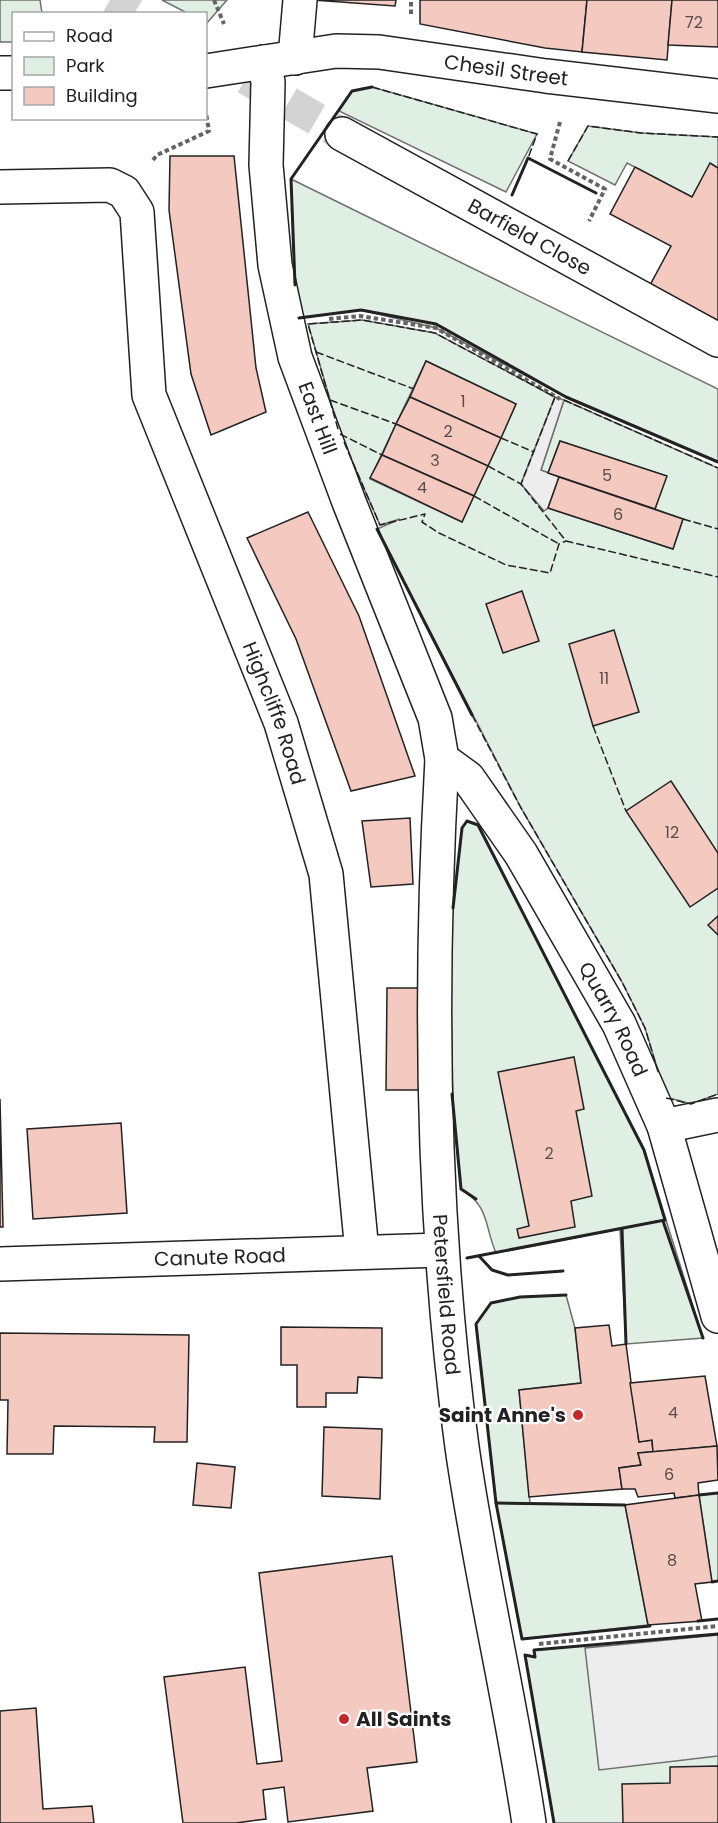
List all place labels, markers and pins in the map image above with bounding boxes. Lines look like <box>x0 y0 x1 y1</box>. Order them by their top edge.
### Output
place label: Saint Anne's <box>439 1401 566 1429</box>
marker: Saint Anne's <box>571 1408 585 1422</box>
place label: All Saints <box>356 1705 451 1733</box>
marker: All Saints <box>337 1712 351 1726</box>

